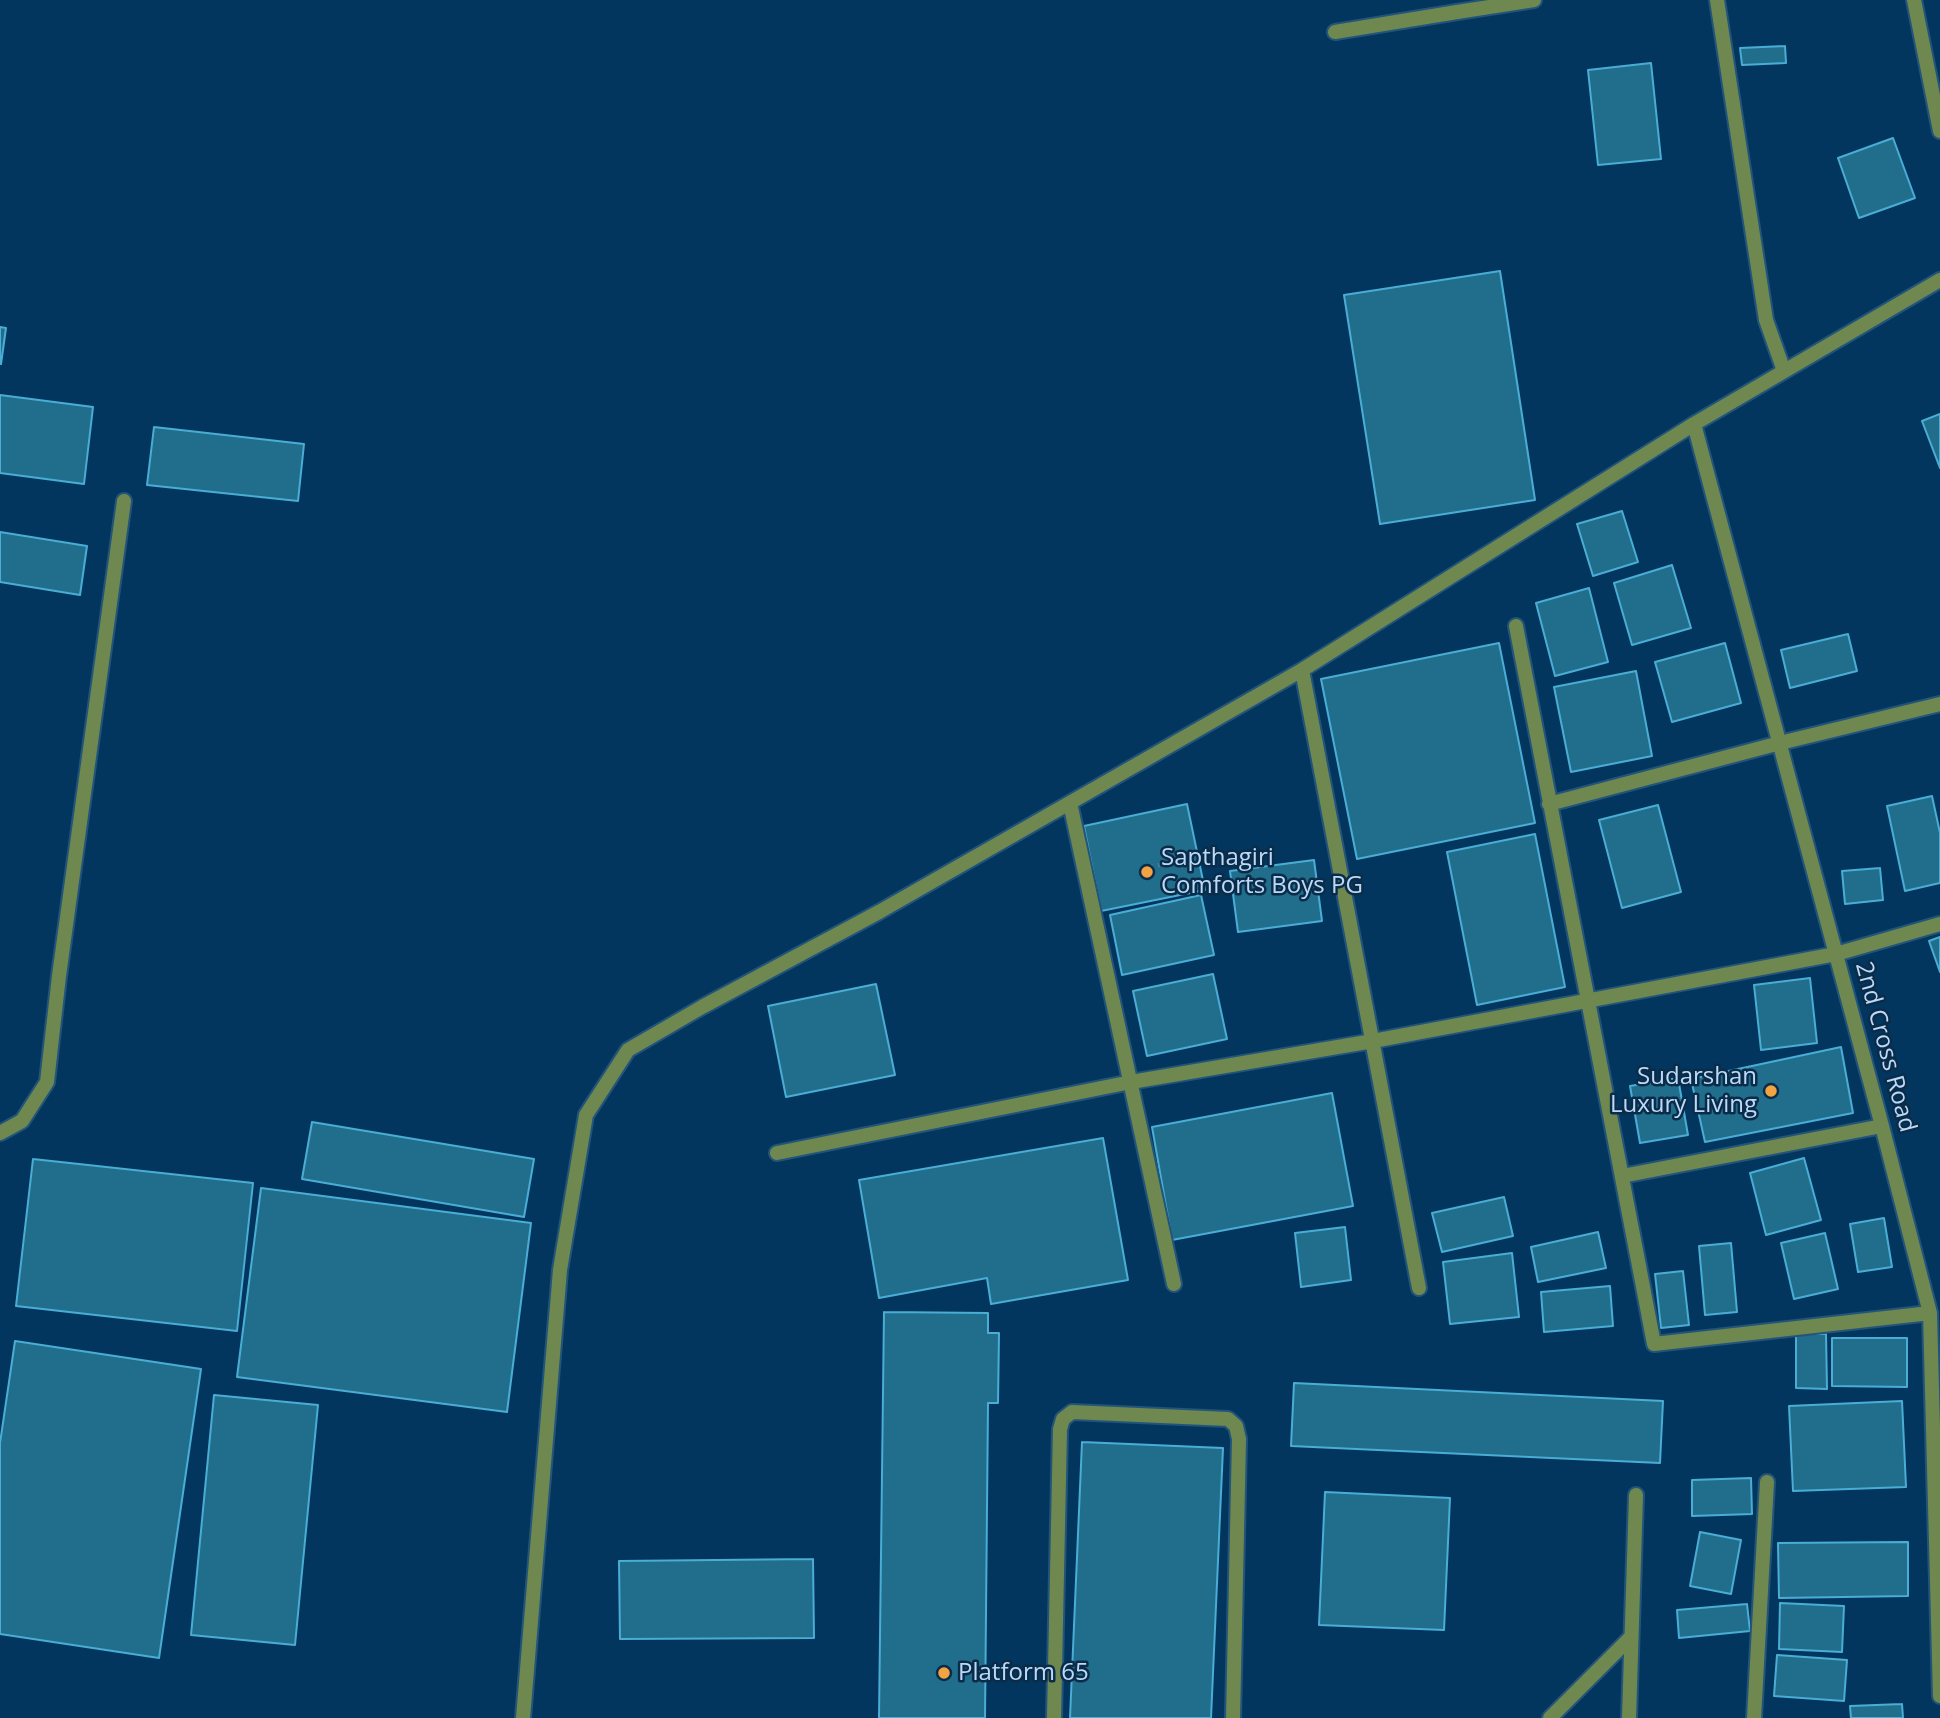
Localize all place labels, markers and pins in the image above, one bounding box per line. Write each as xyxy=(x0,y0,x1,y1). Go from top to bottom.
place label: Sapthagiri Comforts Boys PG xyxy=(1161,844,1363,900)
marker: Sapthagiri Comforts Boys PG xyxy=(1139,864,1155,880)
place label: Sudarshan Luxury Living xyxy=(1610,1063,1757,1119)
marker: Sudarshan Luxury Living xyxy=(1763,1083,1779,1099)
place label: Platform 65 xyxy=(958,1659,1089,1687)
marker: Platform 65 xyxy=(936,1665,952,1681)

